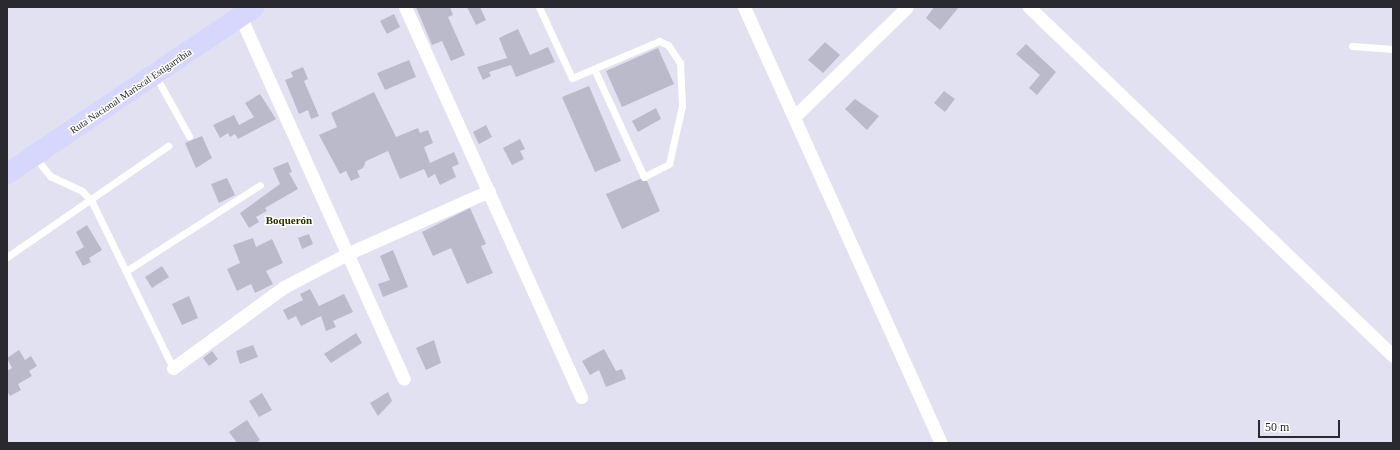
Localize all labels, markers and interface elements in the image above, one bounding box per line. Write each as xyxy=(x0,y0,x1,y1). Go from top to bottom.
street label: Ruta Nacional Mariscal Estigarribia xyxy=(68,46,194,136)
district label: Boquerón xyxy=(266,213,312,227)
scale bar xyxy=(1260,412,1342,438)
text: 50 m xyxy=(1265,420,1289,434)

